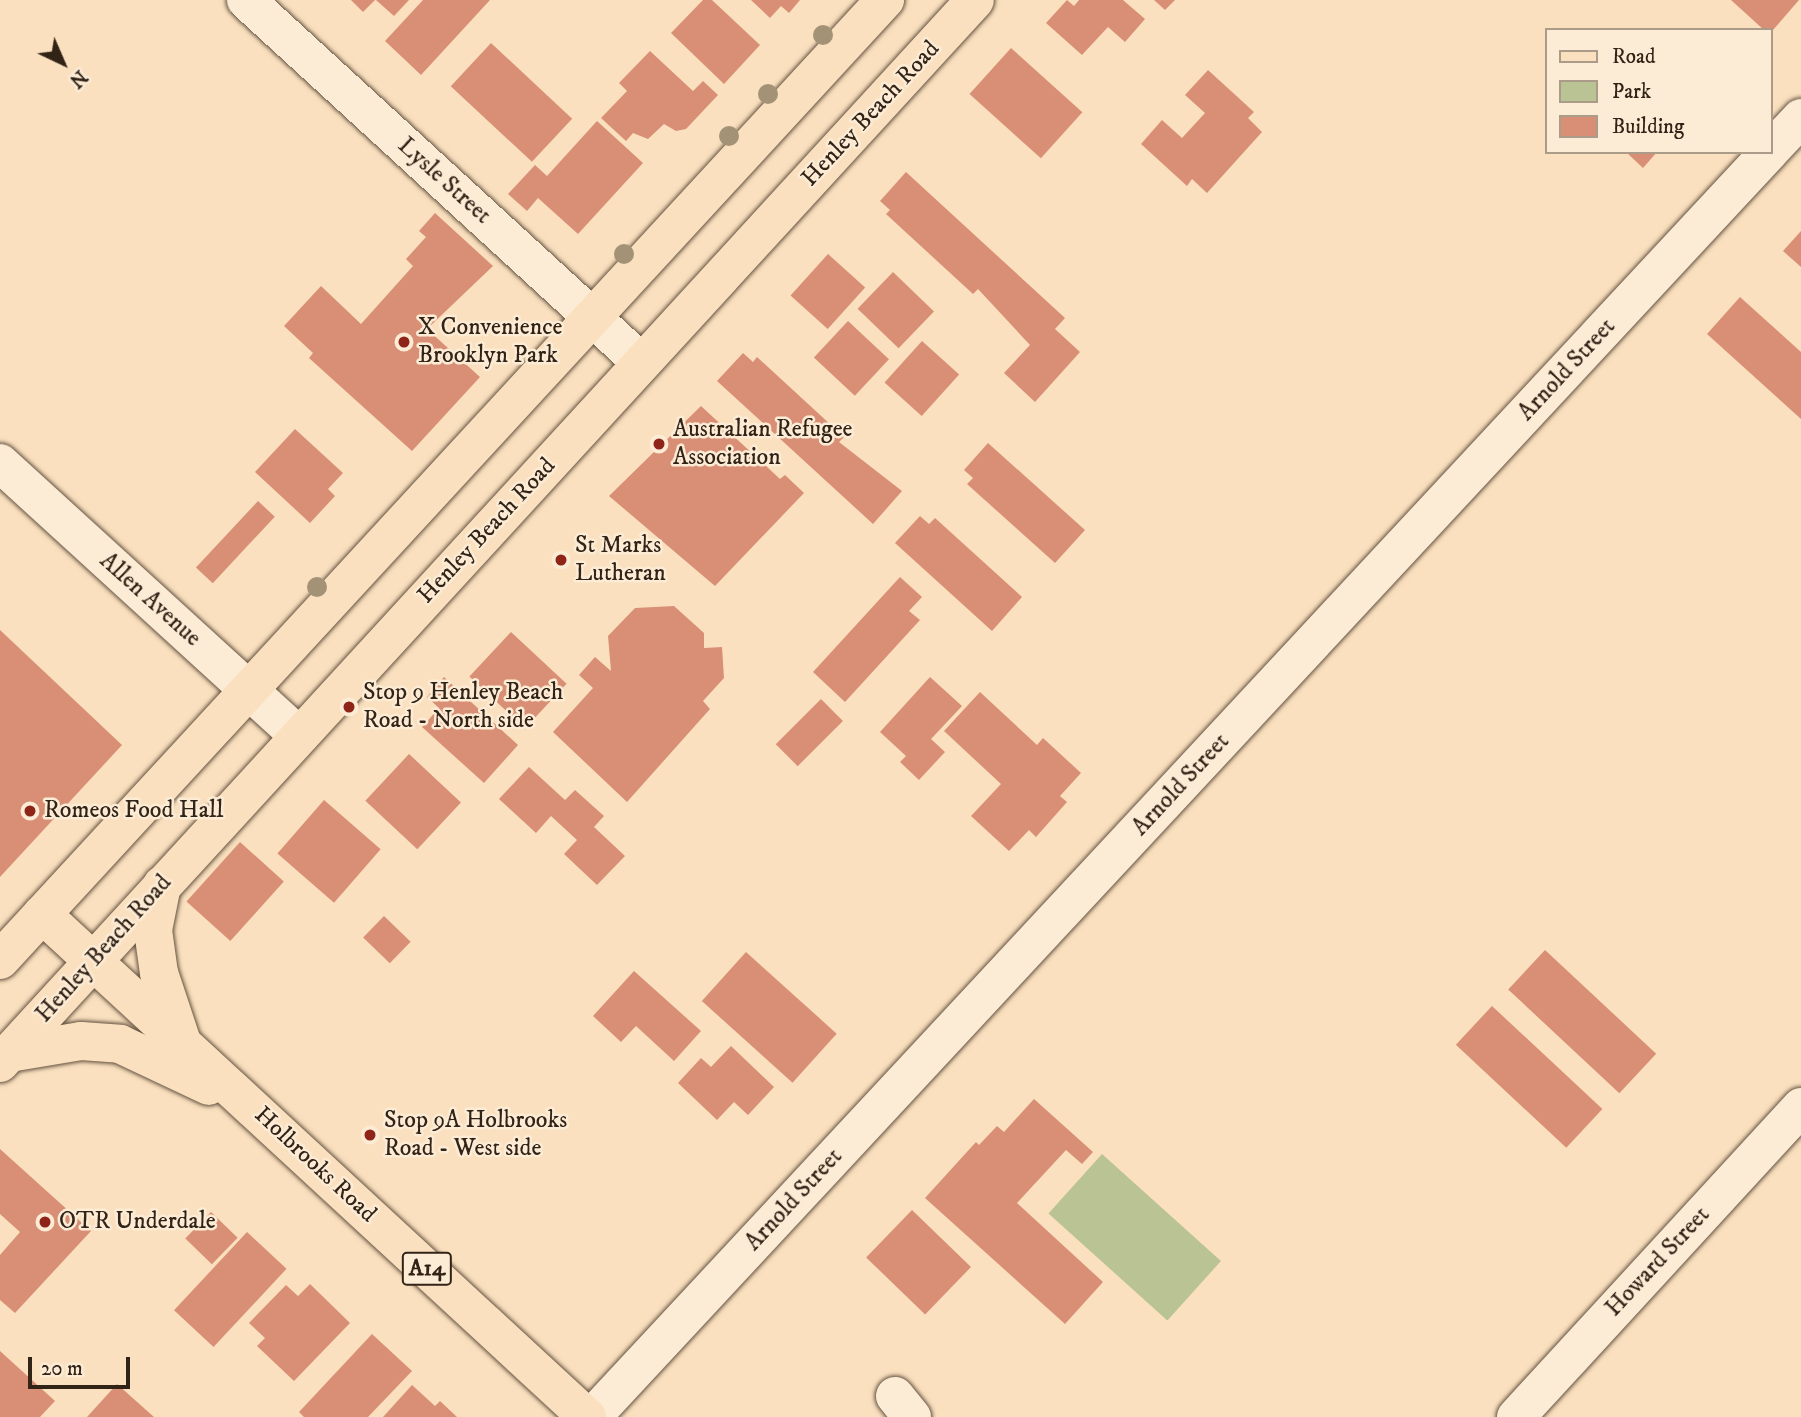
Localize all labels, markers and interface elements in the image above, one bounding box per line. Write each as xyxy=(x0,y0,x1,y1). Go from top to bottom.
north arrow xyxy=(28,28,98,98)
legend xyxy=(1546,28,1773,154)
street label: Henley Beach Road xyxy=(796,35,946,193)
text: Road xyxy=(1612,44,1656,70)
text: N xyxy=(64,65,92,92)
text: Park xyxy=(1612,79,1651,105)
text: Building xyxy=(1612,114,1684,140)
street label: Lysle Street xyxy=(391,132,497,230)
street label: Arnold Street xyxy=(1512,313,1622,427)
place label: X Convenience Brooklyn Park xyxy=(418,314,562,370)
marker: X Convenience Brooklyn Park xyxy=(396,334,412,350)
place label: Australian Refugee Association xyxy=(673,416,853,472)
marker: Australian Refugee Association xyxy=(651,436,667,452)
street label: Henley Beach Road xyxy=(412,452,562,610)
place label: St Marks Lutheran xyxy=(575,532,666,588)
street label: Allen Avenue xyxy=(93,547,207,653)
marker: St Marks Lutheran xyxy=(553,552,569,568)
place label: Stop 9 Henley Beach Road - North side xyxy=(363,679,563,735)
marker: Stop 9 Henley Beach Road - North side xyxy=(341,699,357,715)
street label: Arnold Street xyxy=(1126,728,1236,842)
place label: Romeos Food Hall xyxy=(44,797,223,825)
marker: Romeos Food Hall xyxy=(22,803,38,819)
street label: Henley Beach Road xyxy=(30,869,178,1029)
street label: Holbrooks Road xyxy=(248,1101,382,1229)
place label: Stop 9A Holbrooks Road - West side xyxy=(384,1107,567,1163)
marker: Stop 9A Holbrooks Road - West side xyxy=(362,1127,378,1143)
street label: Arnold Street xyxy=(739,1143,849,1257)
street label: Howard Street xyxy=(1600,1201,1716,1323)
place label: OTR Underdale xyxy=(59,1208,216,1236)
marker: OTR Underdale xyxy=(37,1214,53,1230)
road number: A14 xyxy=(401,1250,453,1288)
scale bar xyxy=(32,1344,133,1388)
text: 20 m xyxy=(41,1356,83,1382)

